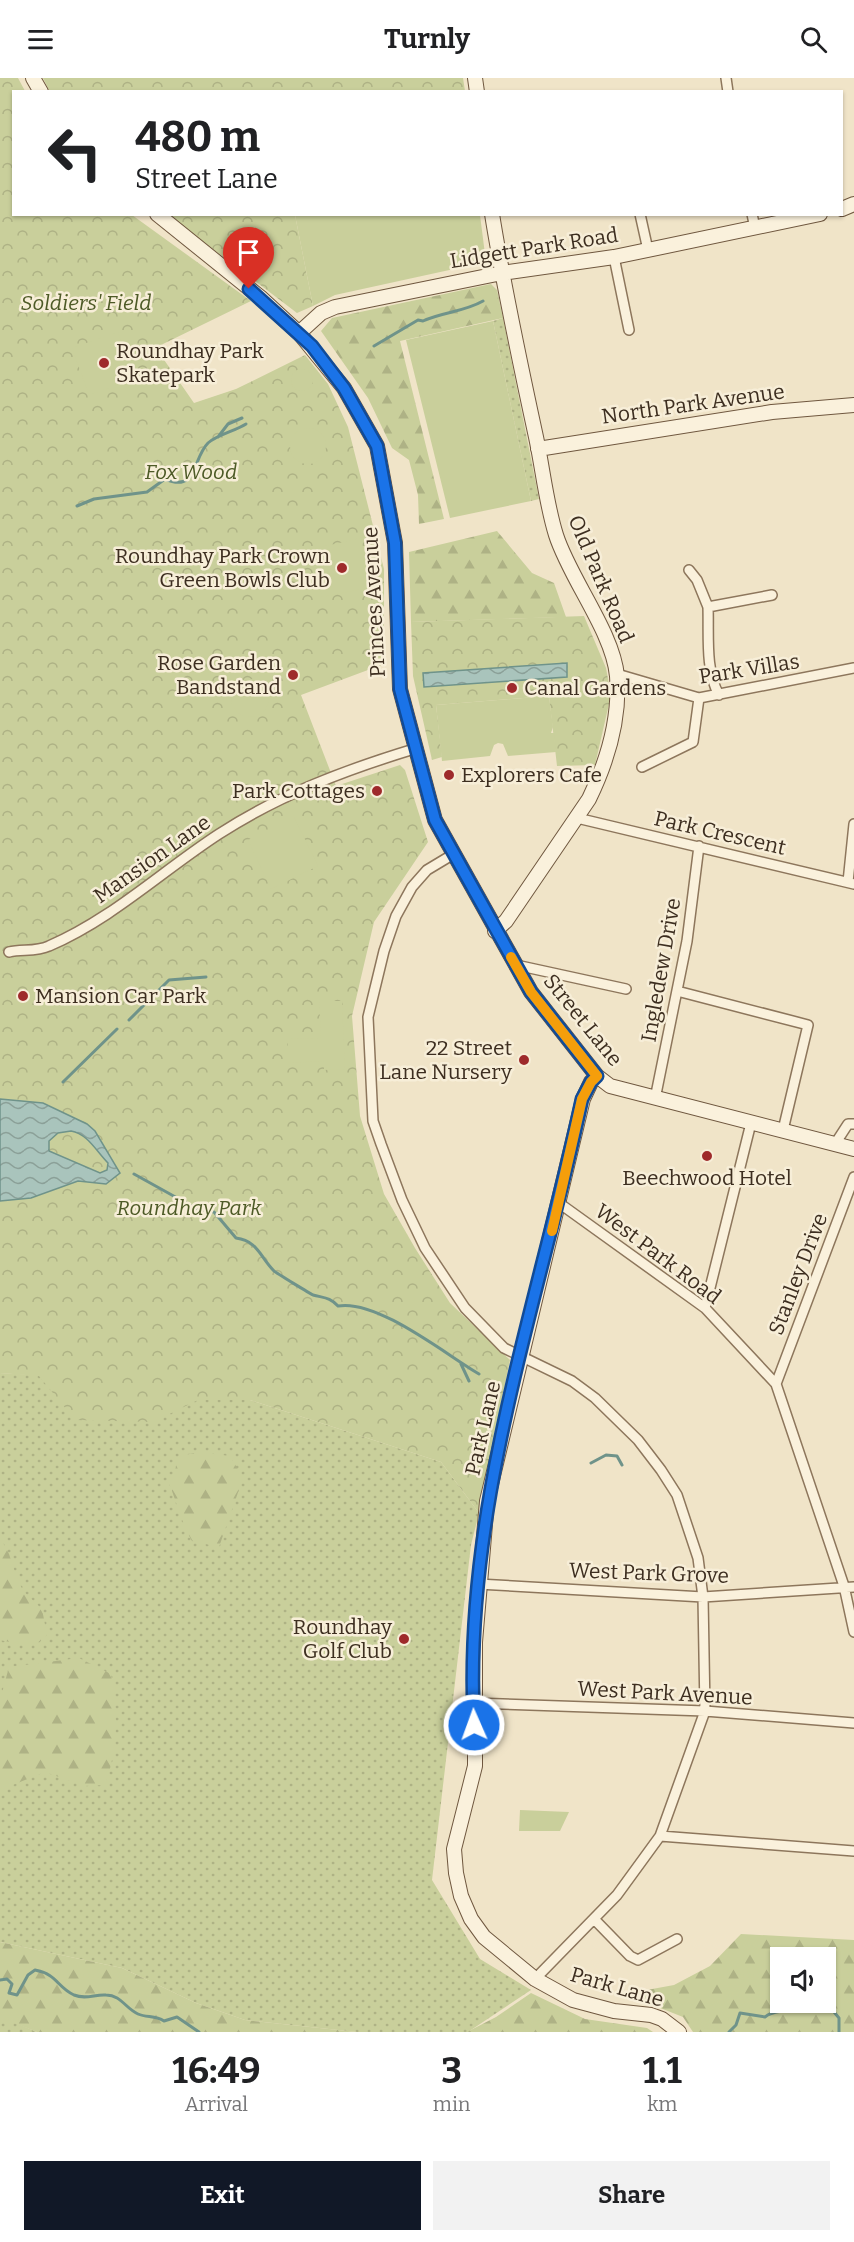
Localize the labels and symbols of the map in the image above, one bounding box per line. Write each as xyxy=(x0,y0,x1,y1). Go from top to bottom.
street label: Lidgett Park Road xyxy=(448,222,620,274)
pin xyxy=(223,227,274,289)
park label: Soldiers' Field xyxy=(21,290,151,316)
place label: Roundhay Park Skatepark xyxy=(116,338,264,388)
marker: Roundhay Park Skatepark xyxy=(97,356,111,370)
street label: North Park Avenue xyxy=(600,378,786,430)
park label: Fox Wood xyxy=(145,459,237,485)
street label: Old Park Road xyxy=(562,511,640,647)
street label: Princes Avenue xyxy=(357,526,391,678)
place label: Roundhay Park Crown Green Bowls Club xyxy=(115,543,330,593)
marker: Roundhay Park Crown Green Bowls Club xyxy=(335,561,349,575)
street label: Park Villas xyxy=(697,648,801,690)
place label: Rose Garden Bandstand xyxy=(157,650,281,700)
marker: Rose Garden Bandstand xyxy=(286,668,300,682)
place label: Canal Gardens xyxy=(524,675,666,701)
marker: Canal Gardens xyxy=(505,681,519,695)
place label: Explorers Cafe xyxy=(461,762,602,788)
marker: Explorers Cafe xyxy=(442,768,456,782)
place label: Park Cottages xyxy=(232,778,365,804)
marker: Park Cottages xyxy=(370,784,384,798)
street label: Park Crescent xyxy=(652,805,789,861)
street label: Mansion Lane xyxy=(89,809,215,909)
street label: Ingledew Drive xyxy=(636,896,686,1044)
street label: Street Lane xyxy=(538,969,628,1071)
place label: Mansion Car Park xyxy=(35,983,206,1009)
marker: Mansion Car Park xyxy=(16,989,30,1003)
place label: 22 Street Lane Nursery xyxy=(379,1035,513,1085)
marker: 22 Street Lane Nursery xyxy=(517,1053,531,1067)
marker: Beechwood Hotel xyxy=(700,1149,714,1163)
place label: Beechwood Hotel xyxy=(622,1165,792,1191)
park label: Roundhay Park xyxy=(116,1195,262,1221)
street label: West Park Road xyxy=(590,1198,726,1310)
street label: Stanley Drive xyxy=(763,1209,833,1339)
street label: Park Lane xyxy=(460,1378,506,1478)
street label: West Park Grove xyxy=(569,1557,729,1589)
place label: Roundhay Golf Club xyxy=(293,1614,393,1664)
marker: Roundhay Golf Club xyxy=(397,1632,411,1646)
street label: West Park Avenue xyxy=(577,1675,753,1711)
position arrow xyxy=(442,1693,506,1757)
street label: Park Lane xyxy=(567,1961,667,2013)

